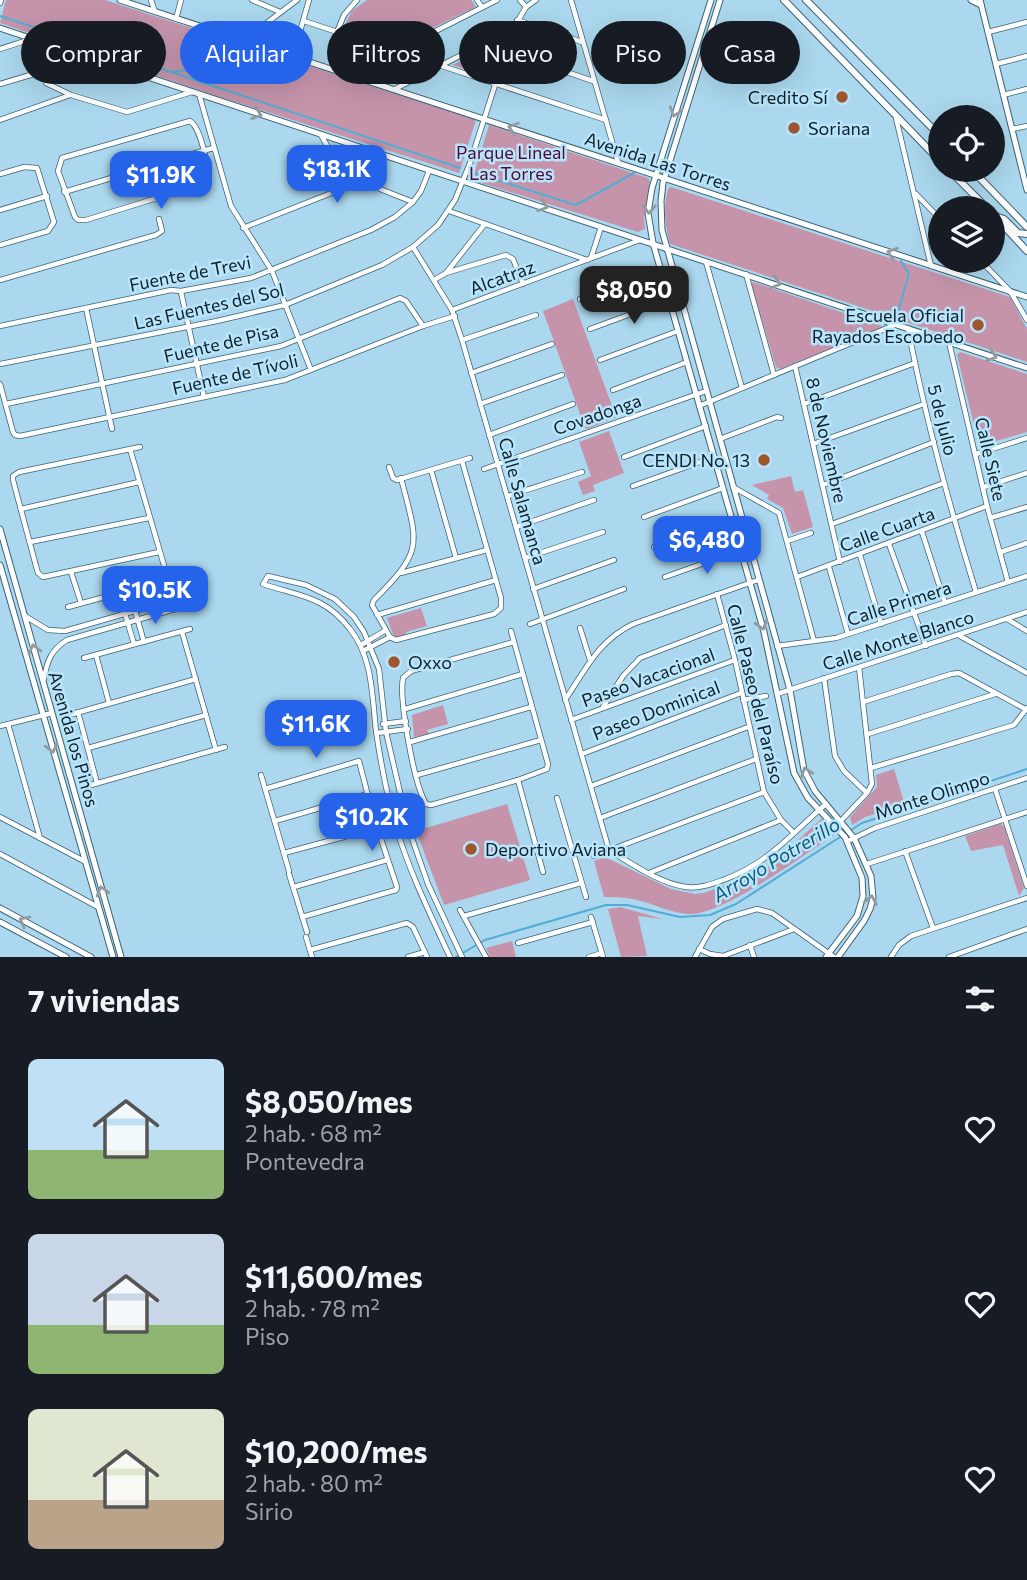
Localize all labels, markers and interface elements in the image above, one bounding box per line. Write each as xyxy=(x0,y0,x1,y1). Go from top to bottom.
chip: Comprar xyxy=(21,21,166,84)
chip: Alquilar xyxy=(180,21,313,84)
chip: Filtros xyxy=(327,21,445,84)
chip: Nuevo xyxy=(459,21,577,84)
chip: Piso xyxy=(591,21,686,84)
chip: Casa xyxy=(700,21,800,84)
place label: Credito Sí xyxy=(748,86,829,108)
marker: Credito Sí xyxy=(834,89,850,105)
one-way arrow xyxy=(669,105,684,117)
map controls xyxy=(928,105,1005,273)
button: locate xyxy=(928,105,1005,182)
one-way arrow xyxy=(250,106,263,120)
place label: Soriana xyxy=(808,117,870,139)
marker: Soriana xyxy=(786,120,802,136)
one-way arrow xyxy=(508,122,520,136)
street label: Avenida Las Torres xyxy=(582,127,734,195)
park label: Parque Lineal Las Torres xyxy=(456,141,566,184)
pin: $18.1K xyxy=(280,146,394,205)
pin: $11.9K xyxy=(104,152,218,211)
text: $18.1K xyxy=(303,154,371,182)
text: $11.9K xyxy=(126,160,196,188)
button: layers xyxy=(928,196,1005,273)
one-way arrow xyxy=(537,198,549,213)
one-way arrow xyxy=(642,204,657,215)
one-way arrow xyxy=(887,247,899,262)
street label: Fuente de Trevi xyxy=(127,250,253,296)
street label: Alcatraz xyxy=(466,255,538,299)
pin: $8,050 xyxy=(577,266,691,326)
text: $8,050 xyxy=(596,275,672,303)
one-way arrow xyxy=(770,275,782,290)
street label: Las Fuentes del Sol xyxy=(132,278,286,334)
place label: Escuela Oficial Rayados Escobedo xyxy=(812,304,964,347)
marker: Escuela Oficial Rayados Escobedo xyxy=(970,317,986,333)
street label: Fuente de Pisa xyxy=(162,319,280,367)
one-way arrow xyxy=(985,348,997,362)
street label: Fuente de Tívoli xyxy=(170,349,300,399)
street label: 8 de Noviembre xyxy=(802,375,852,505)
street label: 5 de Julio xyxy=(924,382,962,458)
street label: Covadonga xyxy=(550,389,644,439)
street label: Calle Siete xyxy=(971,415,1011,503)
street label: Calle Salamanca xyxy=(494,435,552,567)
place label: CENDI No. 13 xyxy=(642,449,750,471)
marker: CENDI No. 13 xyxy=(756,452,772,468)
street label: Calle Cuarta xyxy=(836,502,938,556)
pin: $6,480 xyxy=(650,516,764,576)
text: $6,480 xyxy=(669,525,745,553)
pin: $10.5K xyxy=(98,566,212,626)
text: $10.5K xyxy=(118,575,192,603)
street label: Calle Primera xyxy=(844,576,954,630)
street label: Calle Paseo del Paraíso xyxy=(723,602,789,786)
street label: Calle Monte Blanco xyxy=(820,605,976,675)
one-way arrow xyxy=(753,619,768,631)
one-way arrow xyxy=(27,643,42,655)
street label: Paseo Vacacional xyxy=(578,643,718,711)
place label: Oxxo xyxy=(408,651,452,673)
marker: Oxxo xyxy=(386,654,402,670)
street label: Avenida los Pinos xyxy=(44,669,104,809)
street label: Paseo Dominical xyxy=(589,676,723,744)
pin: $11.6K xyxy=(259,700,373,760)
text: $11.6K xyxy=(281,709,351,737)
one-way arrow xyxy=(44,742,58,754)
one-way arrow xyxy=(800,766,814,779)
street label: Monte Olimpo xyxy=(872,766,992,824)
pin: $10.2K xyxy=(315,794,429,853)
text: $10.2K xyxy=(335,802,409,830)
water label: Arroyo Potrerillo xyxy=(707,812,844,907)
place label: Deportivo Aviana xyxy=(485,838,626,860)
marker: Deportivo Aviana xyxy=(463,841,479,857)
one-way arrow xyxy=(96,886,111,898)
one-way arrow xyxy=(862,894,877,906)
one-way arrow xyxy=(19,915,31,929)
icon: filters xyxy=(961,980,999,1018)
text: 7 viviendas xyxy=(28,981,180,1018)
text: $8,050/mes xyxy=(245,1082,413,1119)
icon: home xyxy=(84,1087,168,1171)
icon: heart xyxy=(961,1110,999,1148)
text: 2 hab. · 68 m² xyxy=(245,1119,382,1147)
text: Pontevedra xyxy=(245,1147,365,1175)
text: $11,600/mes xyxy=(245,1257,423,1294)
icon: home xyxy=(84,1262,168,1346)
icon: heart xyxy=(961,1285,999,1323)
text: 2 hab. · 78 m² xyxy=(245,1294,380,1322)
text: Piso xyxy=(245,1322,290,1350)
text: $10,200/mes xyxy=(245,1432,428,1469)
icon: home xyxy=(84,1437,168,1521)
icon: heart xyxy=(961,1460,999,1498)
text: 2 hab. · 80 m² xyxy=(245,1469,383,1497)
text: Sirio xyxy=(245,1497,293,1525)

